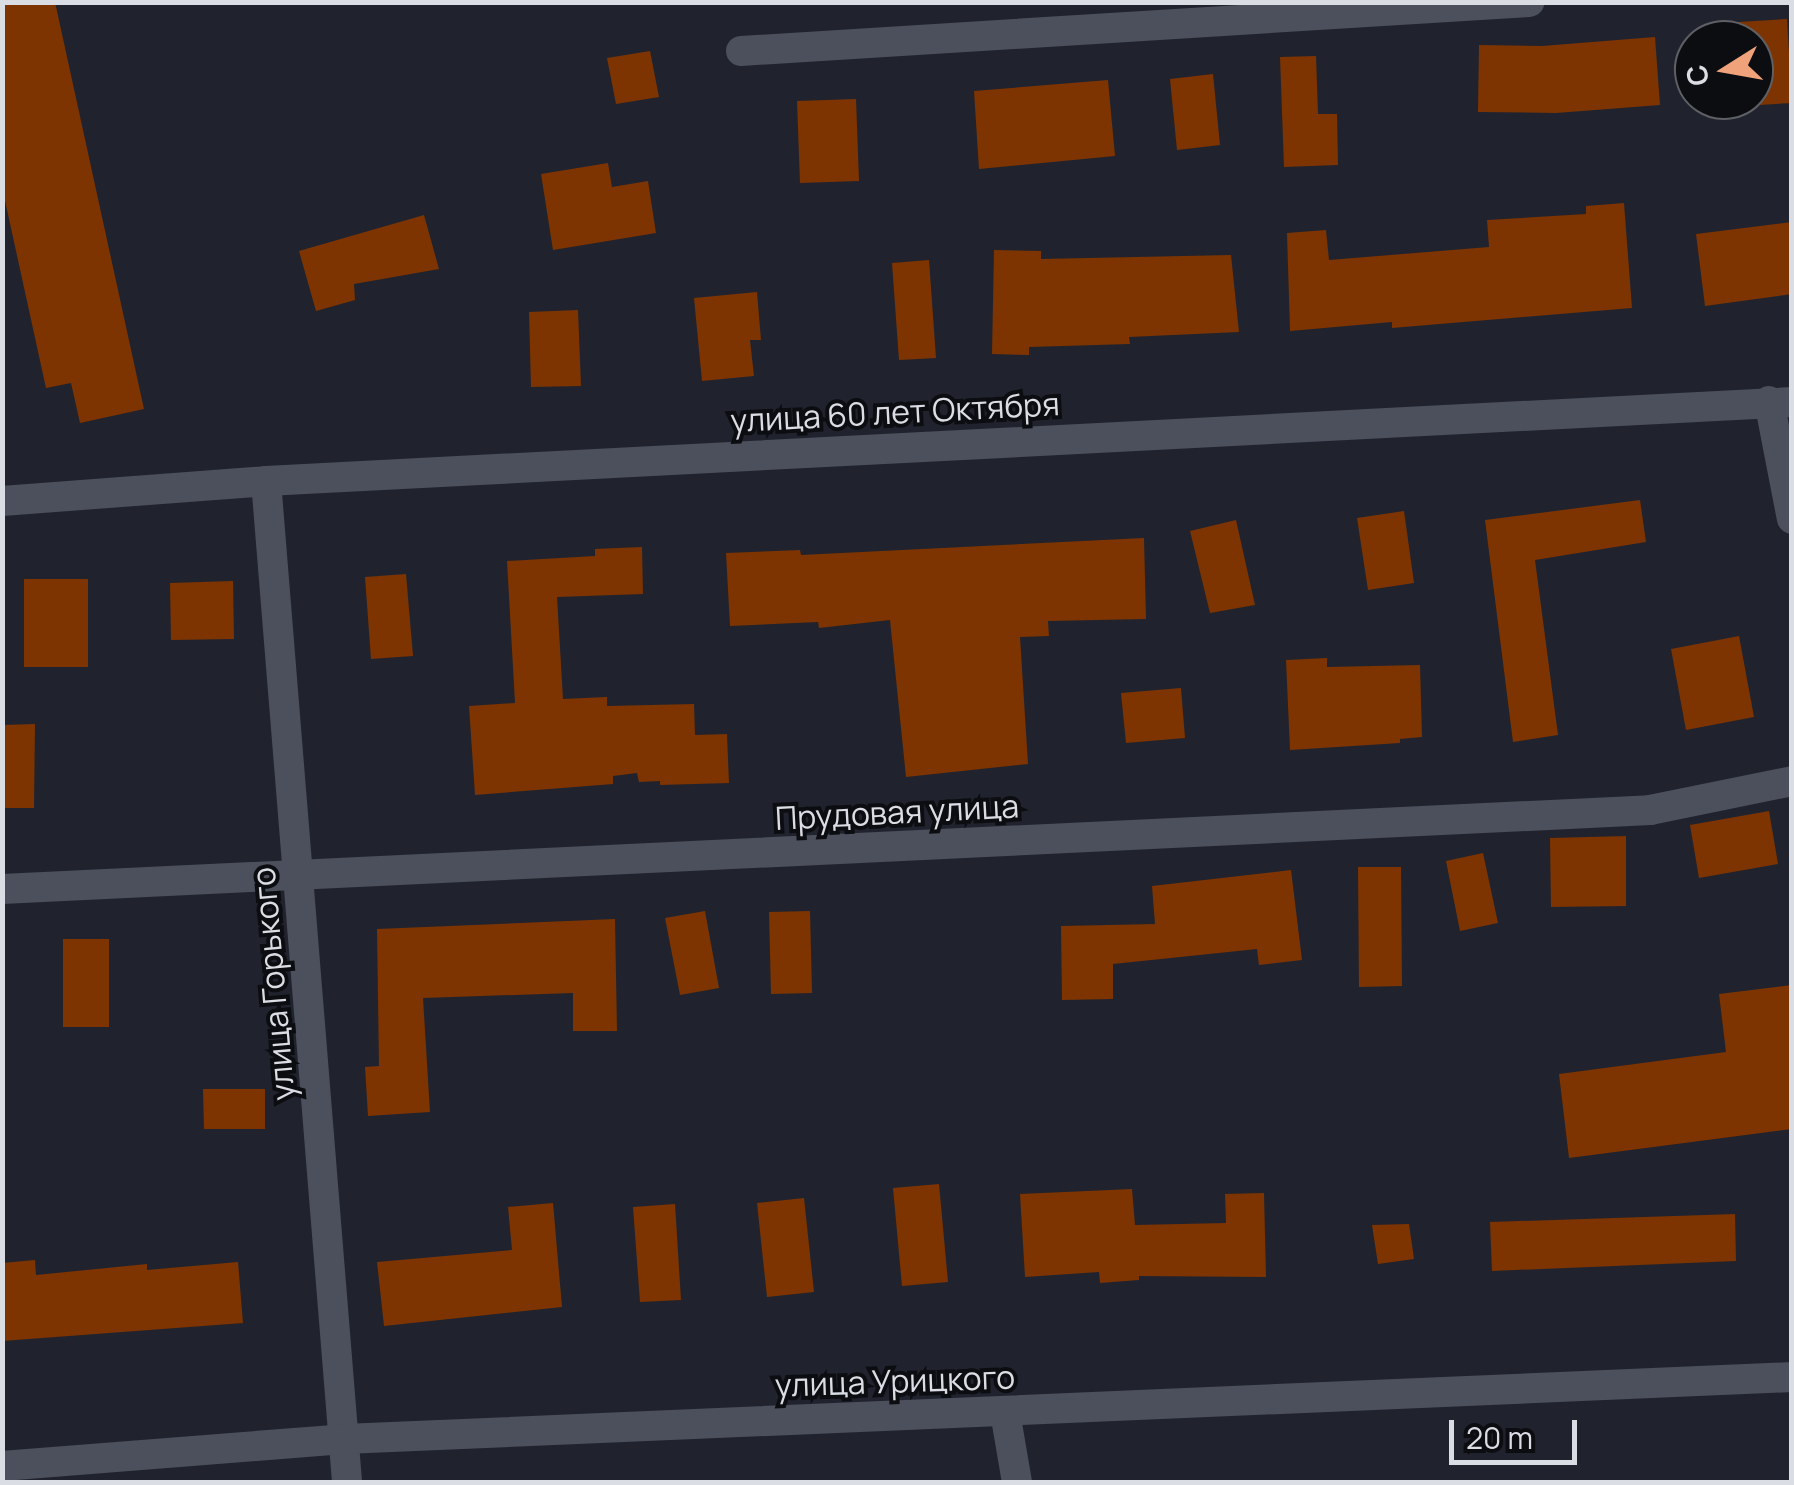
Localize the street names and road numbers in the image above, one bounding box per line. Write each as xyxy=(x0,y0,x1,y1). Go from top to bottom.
street label: улица 60 лет Октября xyxy=(729,384,1061,440)
street label: Прудовая улица xyxy=(774,786,1020,838)
street label: улица Горького xyxy=(244,866,302,1102)
street label: улица Урицкого xyxy=(774,1358,1016,1404)

